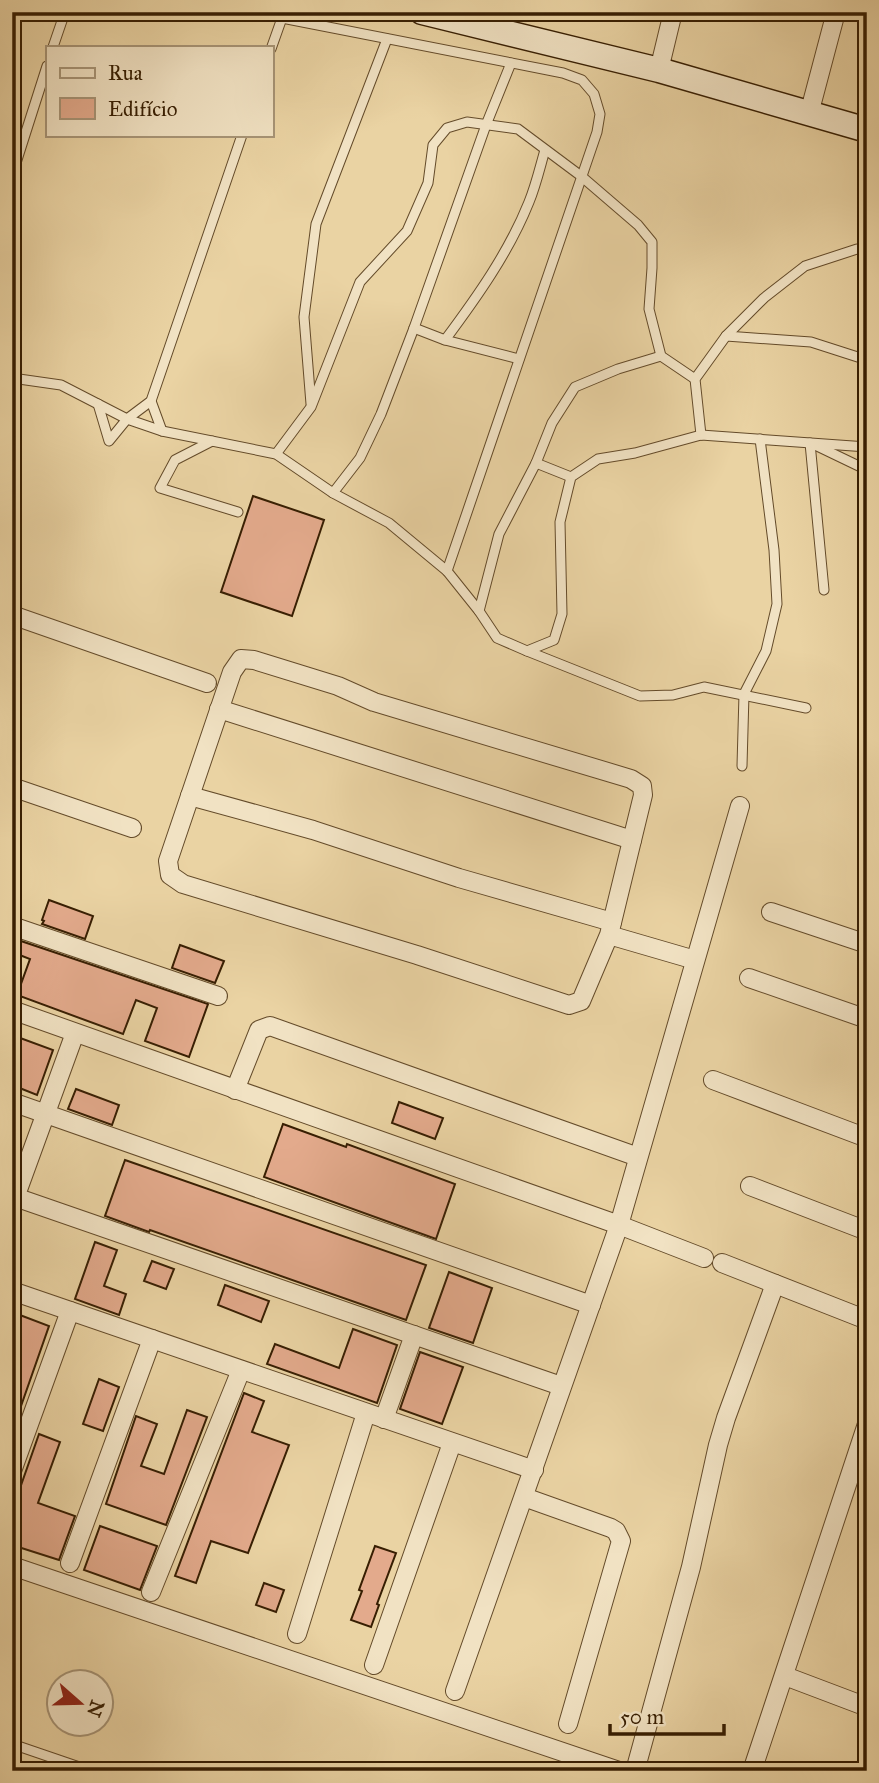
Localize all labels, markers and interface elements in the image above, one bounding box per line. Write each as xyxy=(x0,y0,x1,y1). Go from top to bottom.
legend xyxy=(46,46,273,136)
text: Rua xyxy=(108,60,143,86)
text: Edifício xyxy=(108,96,178,122)
north arrow xyxy=(46,1668,116,1738)
scale bar xyxy=(610,1692,723,1736)
text: N xyxy=(82,1697,109,1720)
text: 50 m xyxy=(620,1704,665,1730)

